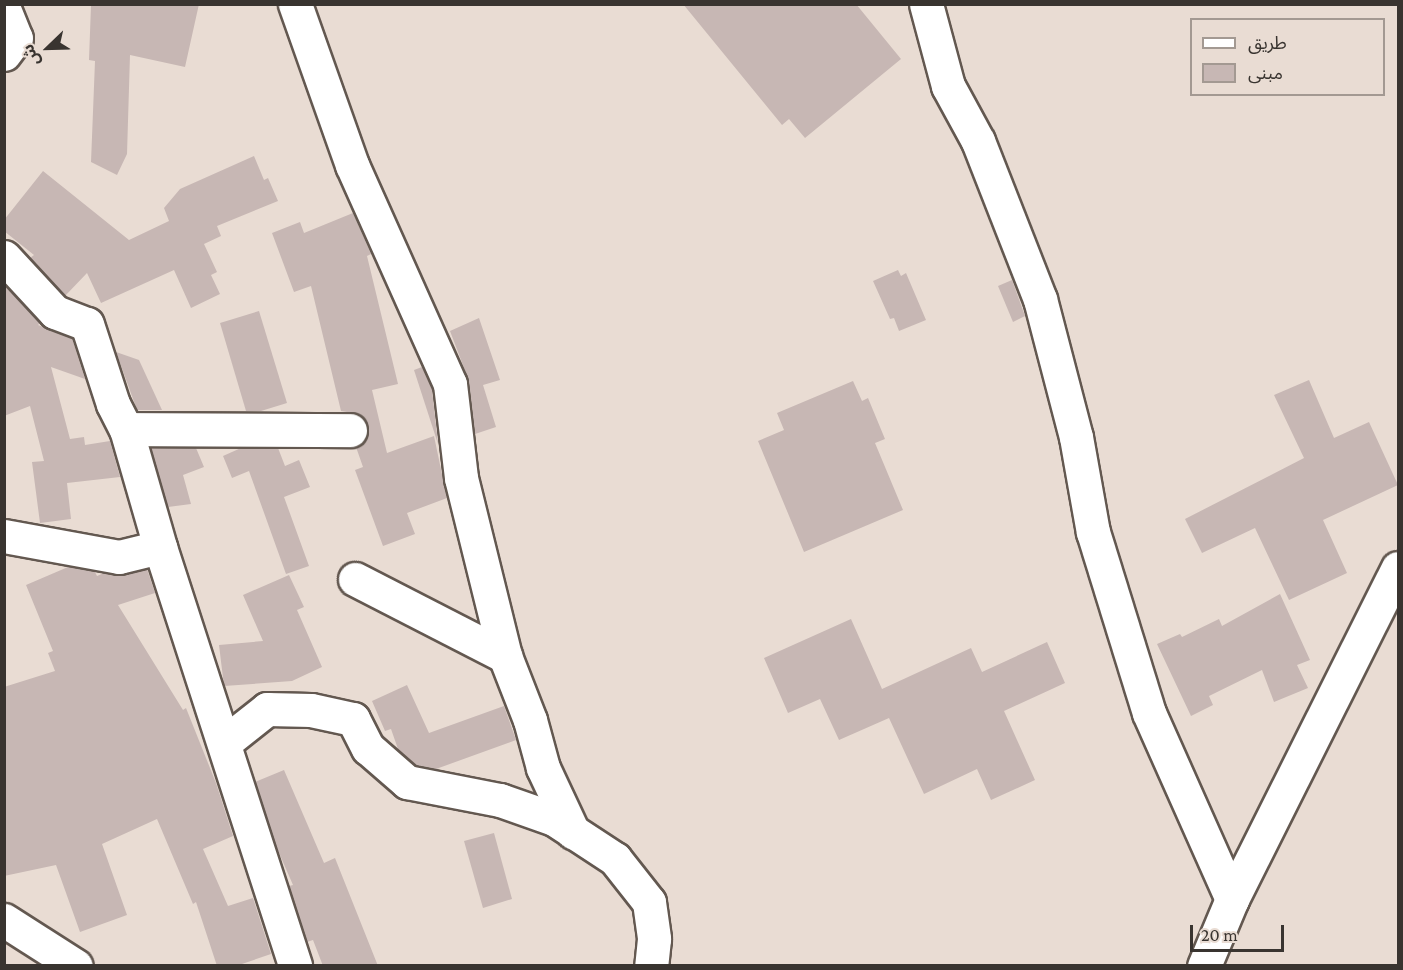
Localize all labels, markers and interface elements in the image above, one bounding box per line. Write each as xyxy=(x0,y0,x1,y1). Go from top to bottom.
north arrow xyxy=(18,18,78,78)
legend xyxy=(1190,18,1385,96)
text: طريق xyxy=(1248,33,1287,53)
text: ش xyxy=(19,42,43,69)
text: مبنى xyxy=(1248,63,1283,83)
scale bar xyxy=(1193,913,1288,951)
text: 20 m xyxy=(1201,925,1238,945)

